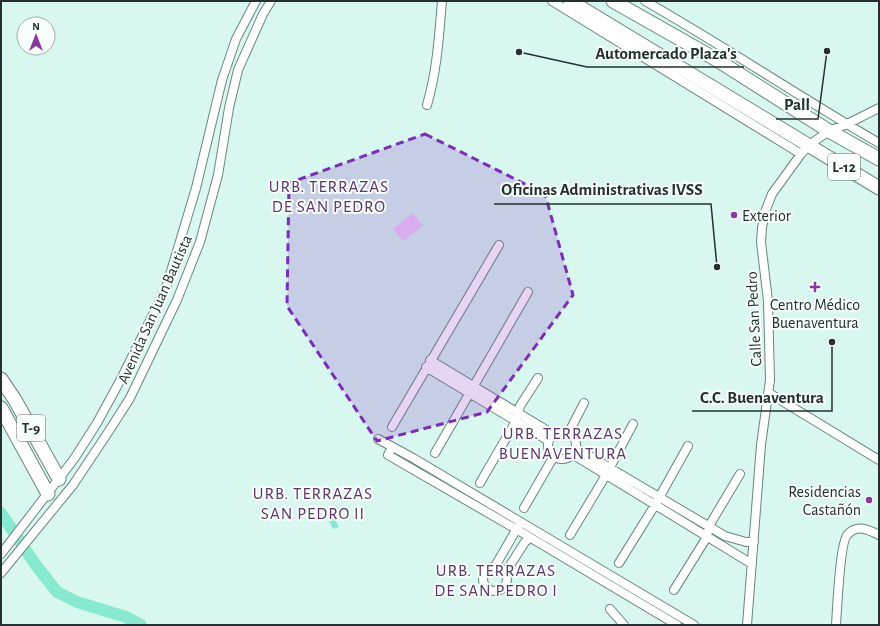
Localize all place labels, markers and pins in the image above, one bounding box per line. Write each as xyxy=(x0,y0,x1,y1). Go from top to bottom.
callout: Automercado Plaza's xyxy=(587,38,744,67)
callout: Pall xyxy=(776,90,818,119)
callout: Oficinas Administrativas IVSS xyxy=(494,175,711,204)
place label: Exterior xyxy=(742,208,792,224)
marker: Exterior xyxy=(729,210,739,220)
marker: Centro Médico Buenaventura xyxy=(809,281,821,293)
place label: Centro Médico Buenaventura xyxy=(770,297,860,331)
callout: C.C. Buenaventura xyxy=(692,382,832,411)
place label: Residencias Castañón xyxy=(788,484,861,518)
marker: Residencias Castañón xyxy=(864,495,874,505)

